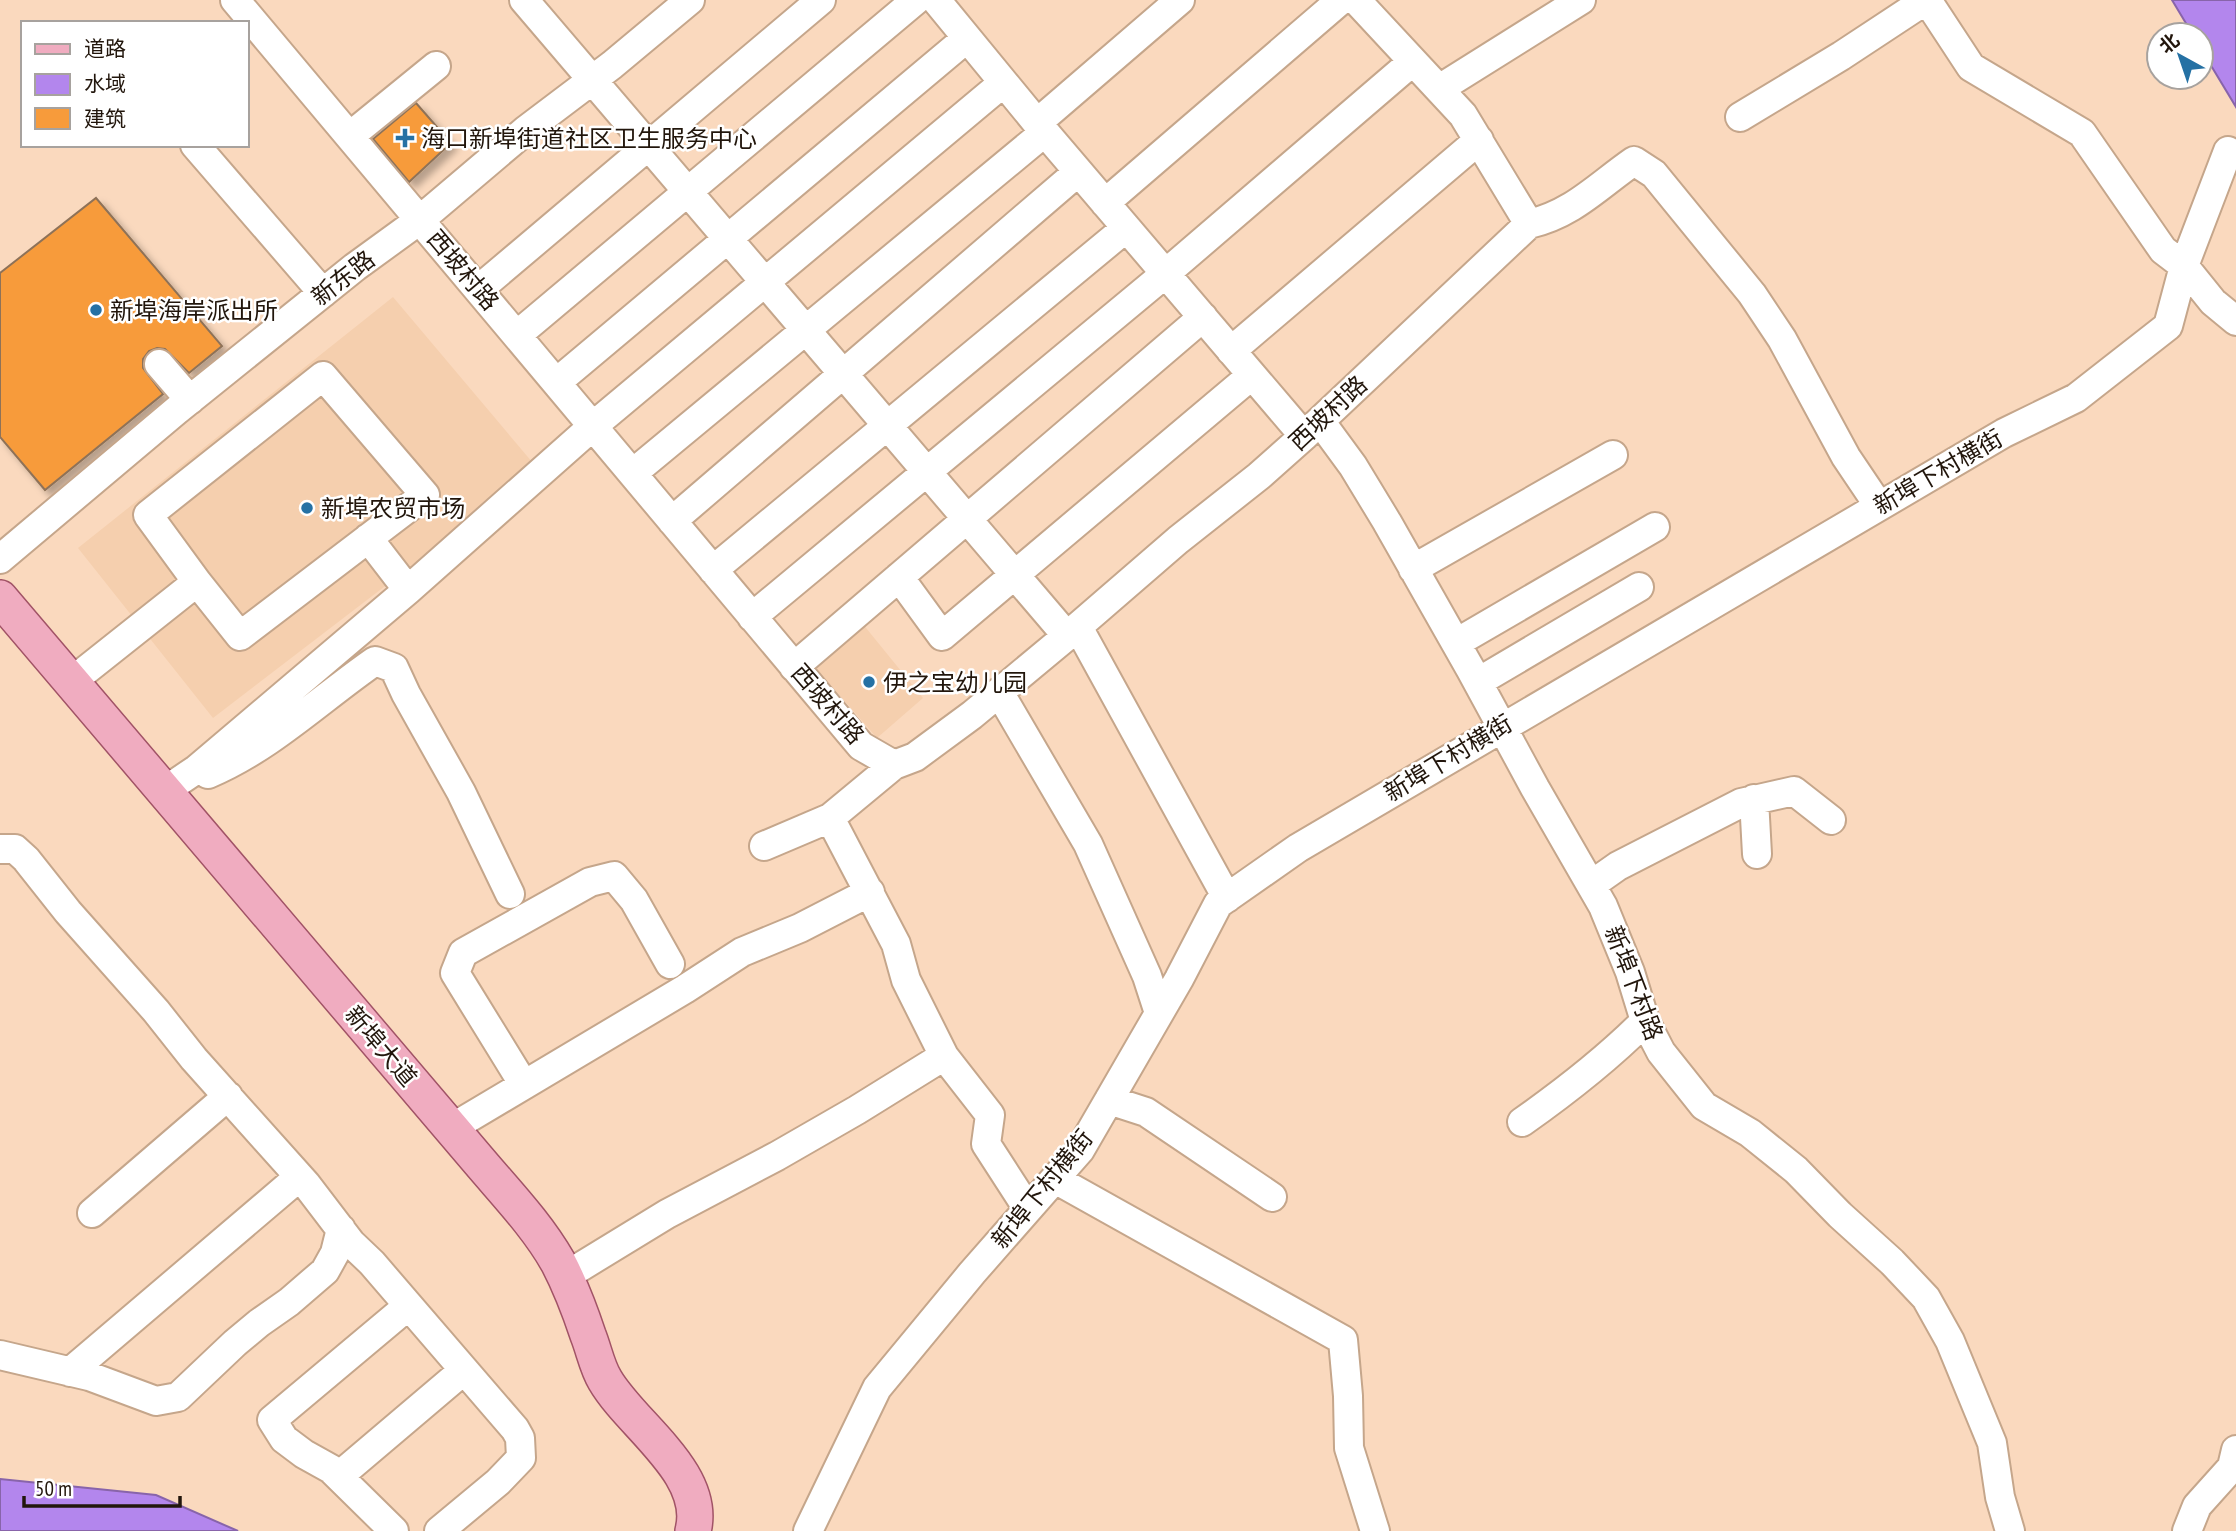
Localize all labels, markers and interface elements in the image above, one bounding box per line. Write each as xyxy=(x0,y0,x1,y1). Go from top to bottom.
legend xyxy=(21,21,248,147)
north arrow xyxy=(2145,21,2215,91)
text: 北 xyxy=(2154,28,2184,58)
text: 道路 xyxy=(84,35,126,62)
text: 水域 xyxy=(84,70,126,97)
text: 建筑 xyxy=(84,105,126,132)
place label: 海口新埠街道社区卫生服务中心 xyxy=(421,123,757,154)
marker: 海口新埠街道社区卫生服务中心 xyxy=(395,128,415,148)
street label: 西坡村路 xyxy=(420,223,506,317)
street label: 新东路 xyxy=(305,244,381,312)
place label: 新埠海岸派出所 xyxy=(110,295,278,326)
marker: 新埠海岸派出所 xyxy=(88,302,104,318)
street label: 西坡村路 xyxy=(1282,369,1374,457)
street label: 新埠下村横街 xyxy=(1868,423,2008,521)
place label: 新埠农贸市场 xyxy=(321,493,465,524)
marker: 新埠农贸市场 xyxy=(299,500,315,516)
street label: 西坡村路 xyxy=(785,658,871,750)
place label: 伊之宝幼儿园 xyxy=(883,667,1027,698)
marker: 伊之宝幼儿园 xyxy=(861,674,877,690)
street label: 新埠下村横街 xyxy=(1378,708,1518,808)
street label: 新埠下村路 xyxy=(1598,921,1670,1045)
street label: 新埠大道 xyxy=(338,999,424,1093)
street label: 新埠下村横街 xyxy=(985,1123,1099,1255)
scale bar xyxy=(24,1464,180,1508)
text: 50 m xyxy=(35,1475,72,1502)

